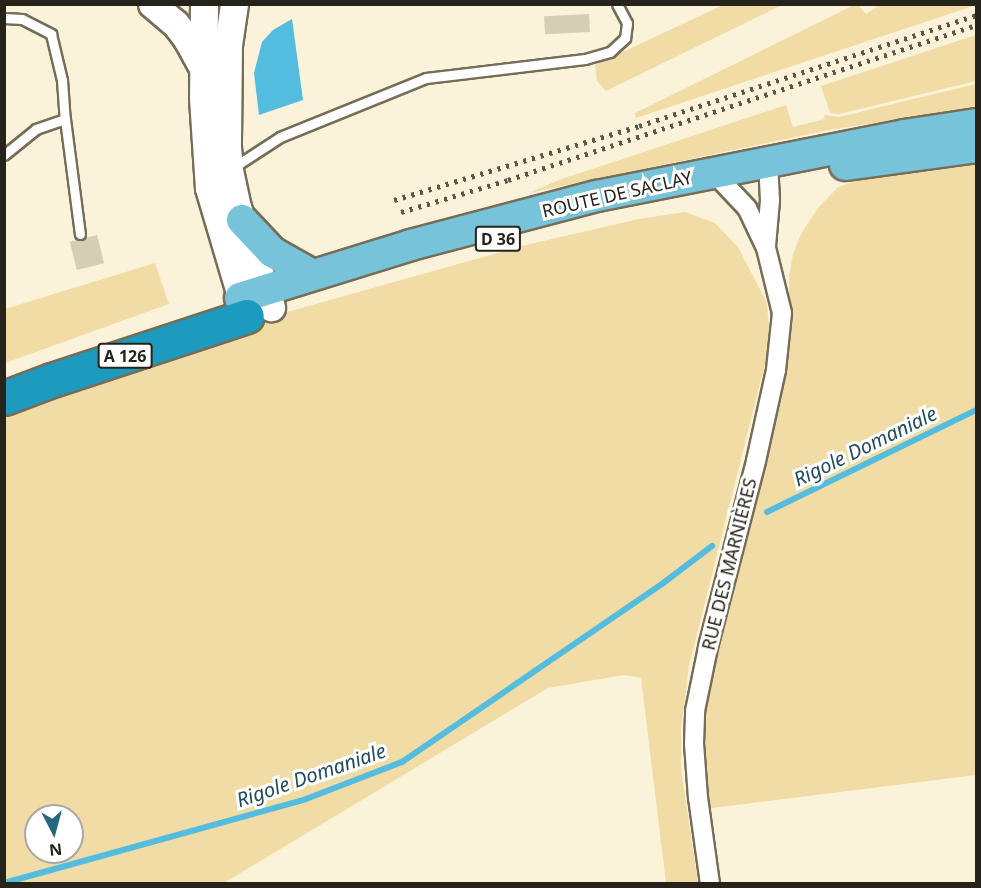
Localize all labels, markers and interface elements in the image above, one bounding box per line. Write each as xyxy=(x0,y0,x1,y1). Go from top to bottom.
street label: ROUTE DE SACLAY xyxy=(540,166,694,222)
road number: D 36 xyxy=(474,226,522,252)
road number: A 126 xyxy=(96,343,154,369)
water label: Rigole Domaniale xyxy=(789,401,941,491)
street label: RUE DES MARNIÈRES xyxy=(697,476,761,652)
water label: Rigole Domaniale xyxy=(233,738,389,812)
north arrow xyxy=(24,804,84,864)
text: N xyxy=(48,838,63,862)

